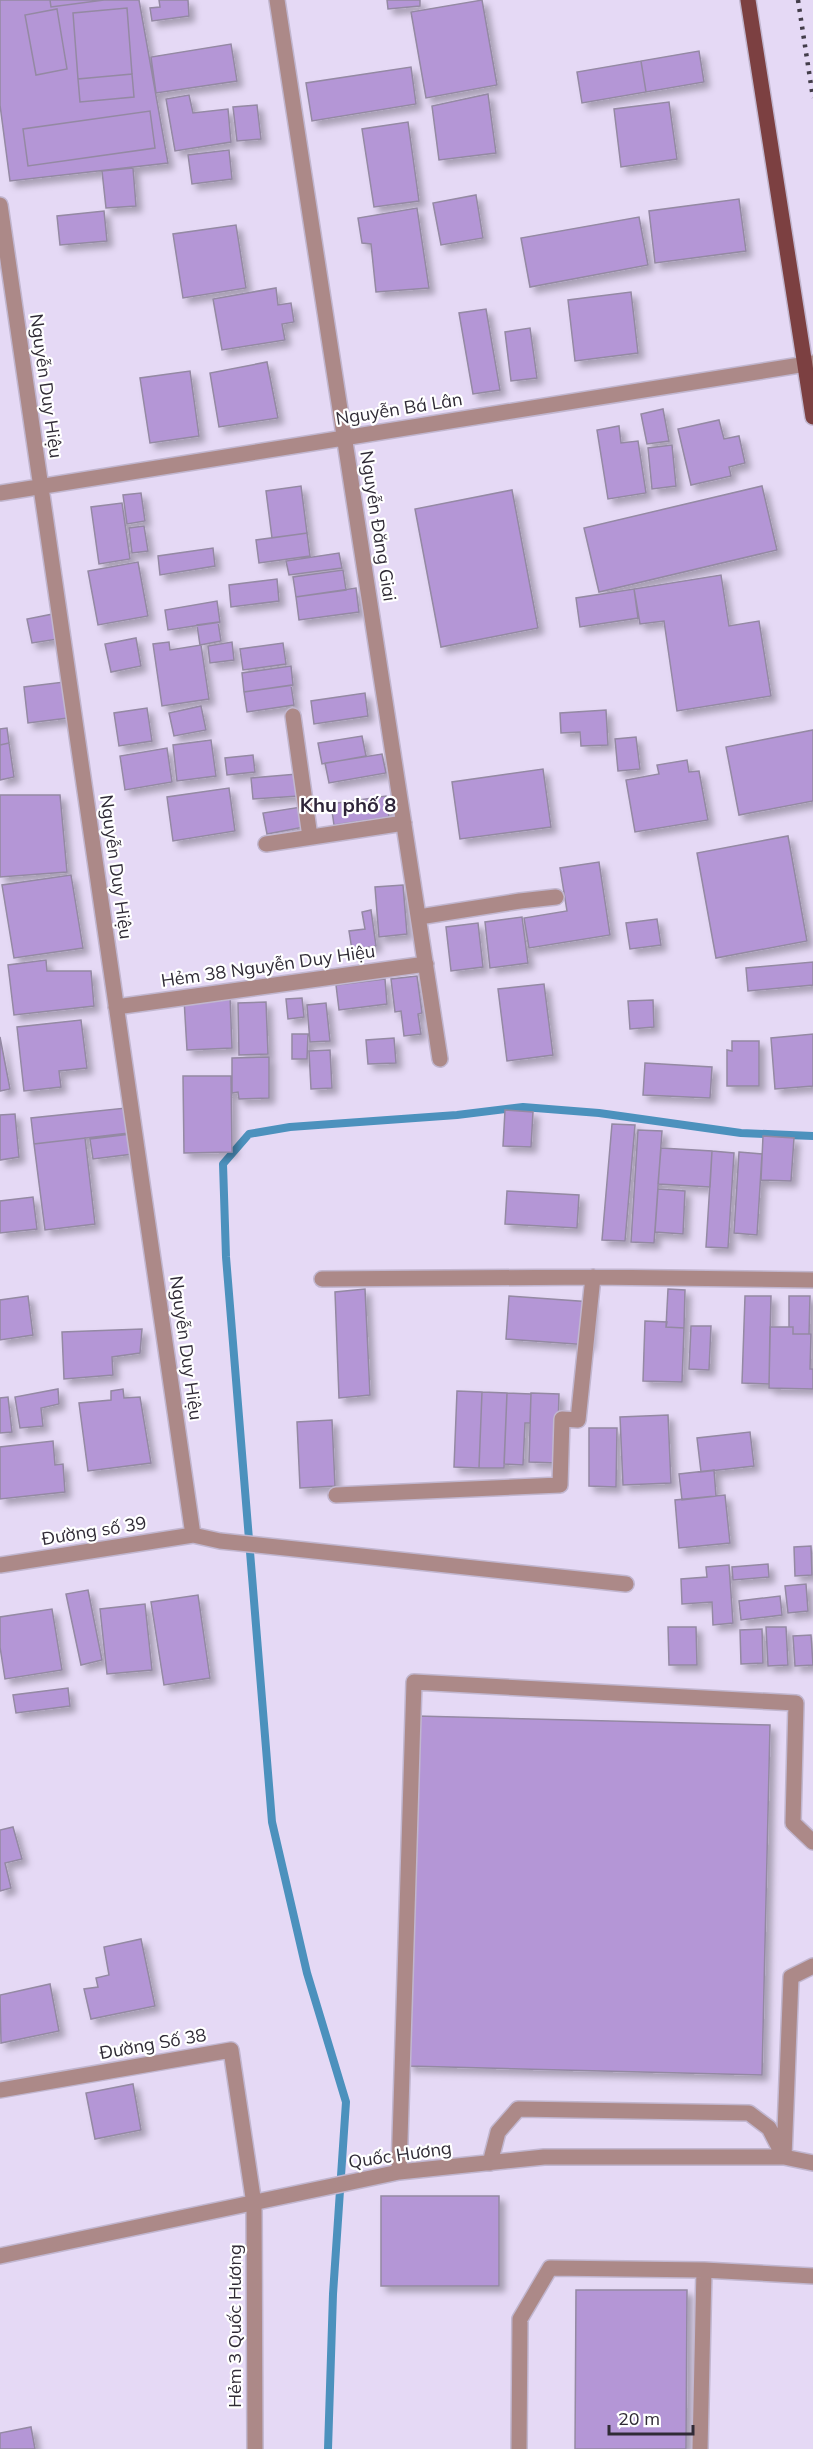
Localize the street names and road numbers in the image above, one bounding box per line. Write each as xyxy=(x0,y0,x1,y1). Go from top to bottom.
street label: Nguyễn Duy Hiệu xyxy=(25,312,68,460)
street label: Nguyễn Bá Lân xyxy=(334,387,464,430)
street label: Nguyễn Đăng Giai xyxy=(355,449,402,603)
street label: Nguyễn Duy Hiệu xyxy=(95,793,138,941)
street label: Hẻm 38 Nguyễn Duy Hiệu xyxy=(159,939,376,992)
street label: Nguyễn Duy Hiệu xyxy=(165,1274,208,1422)
street label: Đường số 39 xyxy=(40,1511,148,1550)
street label: Đường Số 38 xyxy=(98,2023,208,2064)
street label: Quốc Hương xyxy=(347,2136,453,2173)
street label: Hẻm 3 Quốc Hương xyxy=(223,2244,246,2408)

